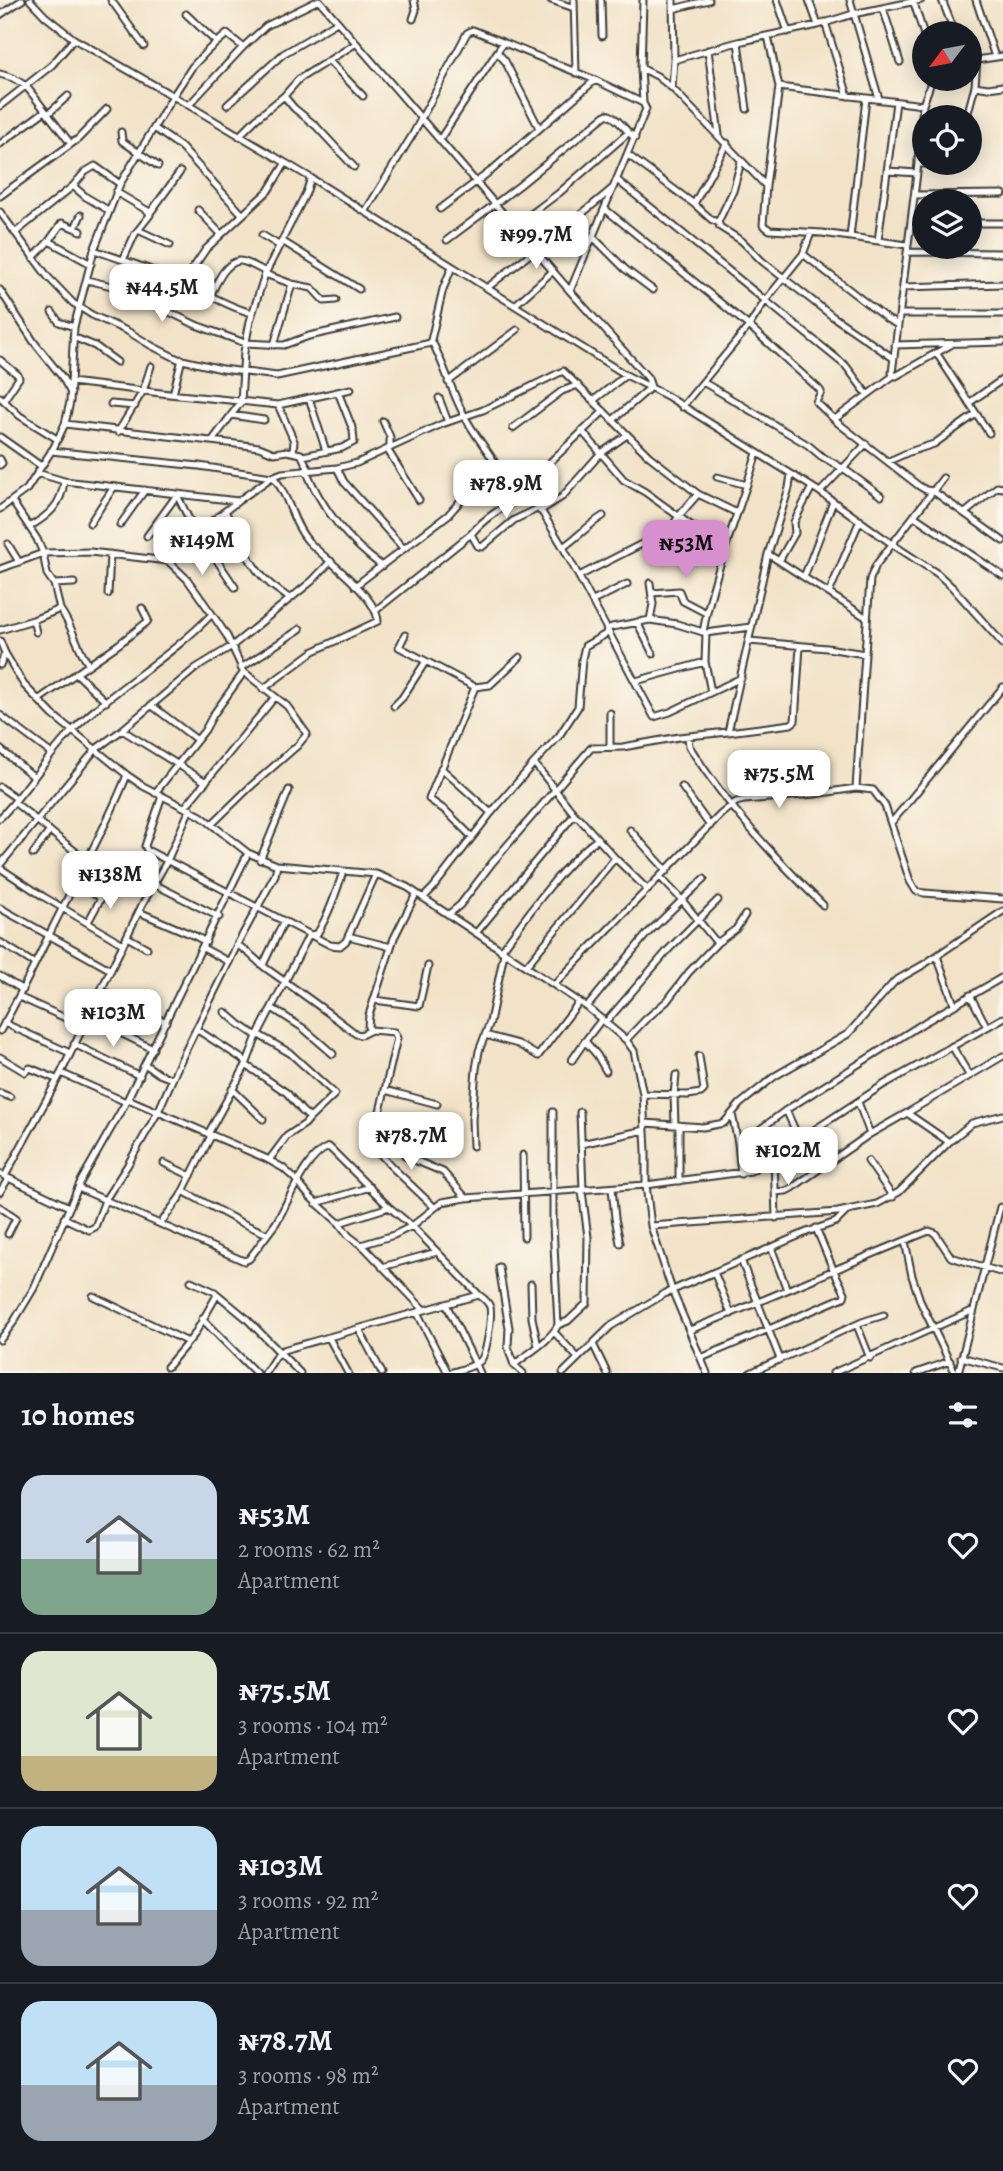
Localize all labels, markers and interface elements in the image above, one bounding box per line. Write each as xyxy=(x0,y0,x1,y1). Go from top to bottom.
north arrow xyxy=(912,21,982,91)
map controls xyxy=(912,21,982,259)
button: locate xyxy=(912,105,982,175)
button: layers xyxy=(912,189,982,259)
pin: ₦99.7M xyxy=(479,212,593,271)
text: ₦99.7M xyxy=(499,218,573,249)
pin: ₦44.5M xyxy=(105,264,219,324)
text: ₦44.5M xyxy=(125,271,199,302)
pin: ₦78.9M xyxy=(449,461,563,520)
text: ₦78.9M xyxy=(469,467,543,498)
pin: ₦149M xyxy=(153,518,251,577)
pin: ₦53M xyxy=(645,520,727,580)
text: ₦149M xyxy=(169,524,235,555)
text: ₦53M xyxy=(658,527,714,558)
pin: ₦75.5M xyxy=(722,750,836,810)
text: ₦75.5M xyxy=(743,757,815,788)
pin: ₦138M xyxy=(61,852,159,911)
text: ₦138M xyxy=(78,858,142,889)
pin: ₦103M xyxy=(64,990,162,1049)
text: ₦103M xyxy=(80,996,146,1027)
pin: ₦78.7M xyxy=(354,1112,468,1172)
text: ₦78.7M xyxy=(375,1119,447,1150)
pin: ₦102M xyxy=(739,1128,837,1187)
text: ₦102M xyxy=(755,1134,821,1165)
text: 10 homes xyxy=(21,1395,135,1435)
icon: filters xyxy=(944,1396,982,1434)
text: ₦53M xyxy=(238,1494,310,1534)
icon: home xyxy=(77,1503,161,1587)
icon: heart xyxy=(944,1526,982,1564)
text: 2 rooms · 62 m² xyxy=(238,1534,380,1565)
text: Apartment xyxy=(238,1565,340,1596)
text: ₦75.5M xyxy=(238,1670,331,1710)
icon: home xyxy=(77,1679,161,1763)
icon: heart xyxy=(944,1702,982,1740)
text: 3 rooms · 104 m² xyxy=(238,1710,387,1741)
text: Apartment xyxy=(238,1741,340,1772)
text: ₦103M xyxy=(238,1845,323,1885)
icon: home xyxy=(77,1854,161,1938)
icon: heart xyxy=(944,1877,982,1915)
text: 3 rooms · 92 m² xyxy=(238,1885,378,1916)
text: Apartment xyxy=(238,1916,340,1947)
text: ₦78.7M xyxy=(238,2020,333,2060)
icon: home xyxy=(77,2029,161,2113)
icon: heart xyxy=(944,2052,982,2090)
text: 3 rooms · 98 m² xyxy=(238,2060,379,2091)
text: Apartment xyxy=(238,2091,340,2122)

